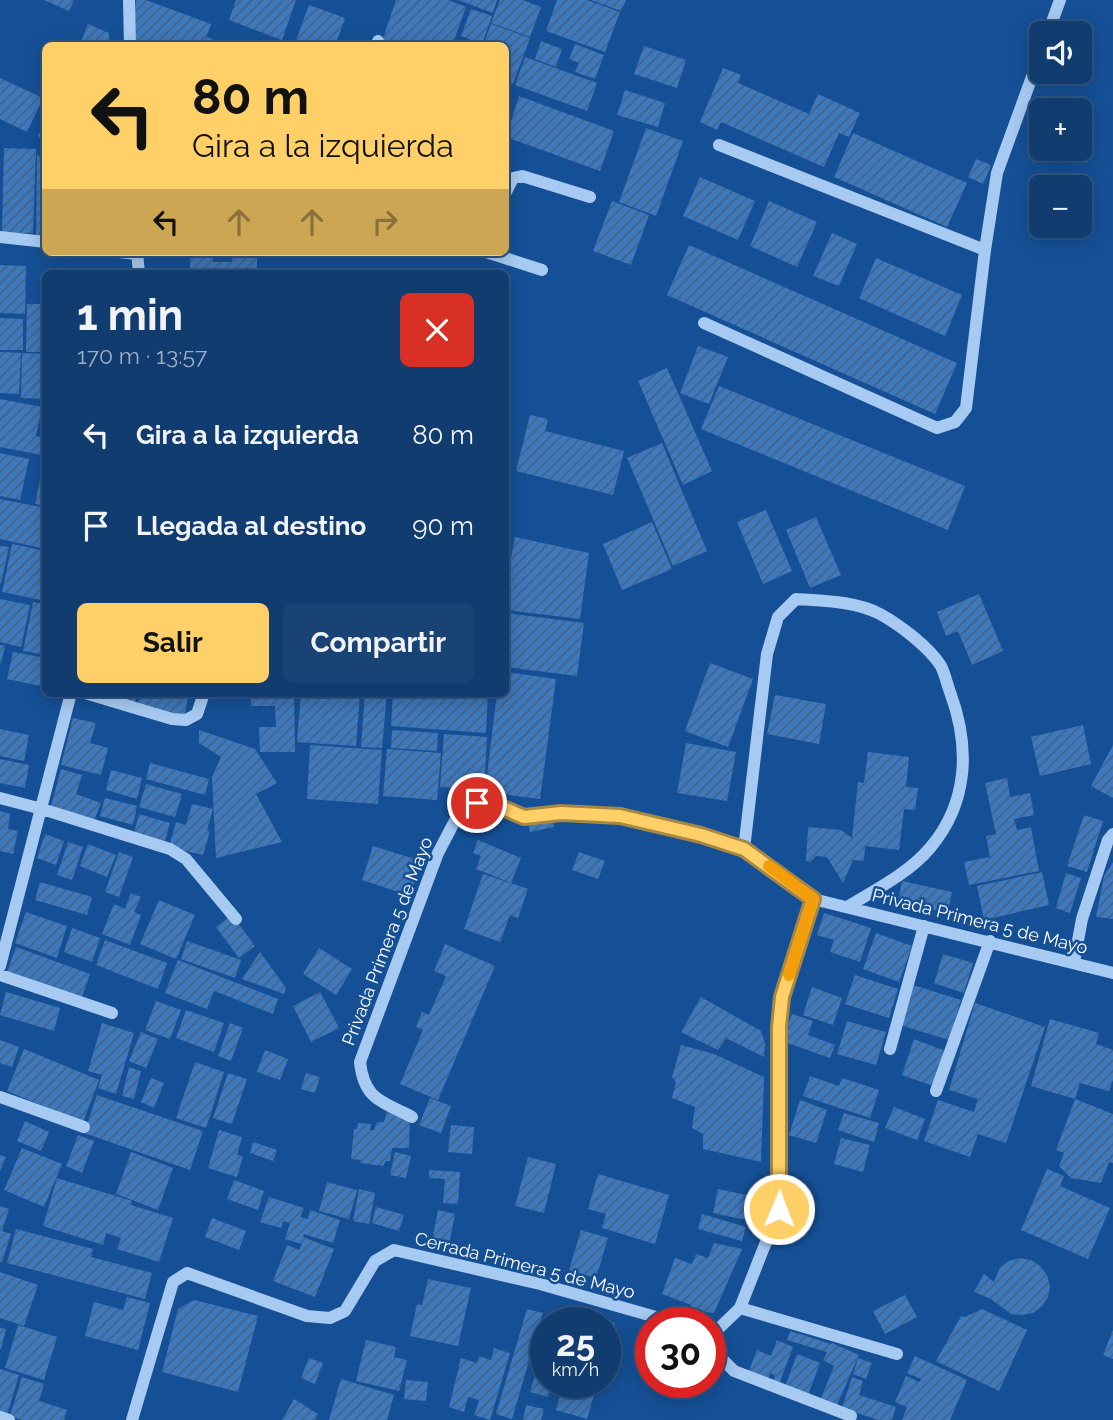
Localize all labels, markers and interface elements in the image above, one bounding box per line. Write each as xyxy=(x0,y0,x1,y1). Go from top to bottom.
map controls xyxy=(1029,21,1092,238)
button: sound xyxy=(1029,21,1092,84)
text: 80 m xyxy=(192,68,309,125)
icon: left xyxy=(77,70,168,161)
button: + xyxy=(1029,98,1092,161)
text: Gira a la izquierda xyxy=(192,127,454,164)
button: − xyxy=(1029,175,1092,238)
icon: left xyxy=(147,203,185,241)
icon: ahead xyxy=(220,203,258,241)
icon: ahead xyxy=(293,203,331,241)
icon: right xyxy=(366,203,404,241)
text: 1 min xyxy=(77,291,183,340)
button: close xyxy=(400,293,474,367)
text: 170 m · 13:57 xyxy=(77,342,207,369)
icon: left xyxy=(77,416,115,454)
text: Gira a la izquierda xyxy=(136,420,359,450)
text: 80 m xyxy=(412,420,474,450)
icon: arrive xyxy=(77,507,115,545)
text: Llegada al destino xyxy=(136,511,366,541)
text: 90 m xyxy=(412,511,474,541)
button: Salir xyxy=(77,603,269,683)
button: Compartir xyxy=(283,603,474,683)
pin xyxy=(447,773,507,833)
icon: arrive xyxy=(458,784,496,822)
street label: Privada Primera 5 de Mayo xyxy=(337,834,437,1048)
street label: Privada Primera 5 de Mayo xyxy=(870,884,1090,958)
position arrow xyxy=(742,1172,816,1246)
street label: Cerrada Primera 5 de Mayo xyxy=(413,1227,638,1303)
speed limit sign: 30 xyxy=(635,1307,726,1398)
text: 25 xyxy=(556,1323,595,1364)
text: km/h xyxy=(552,1359,599,1380)

